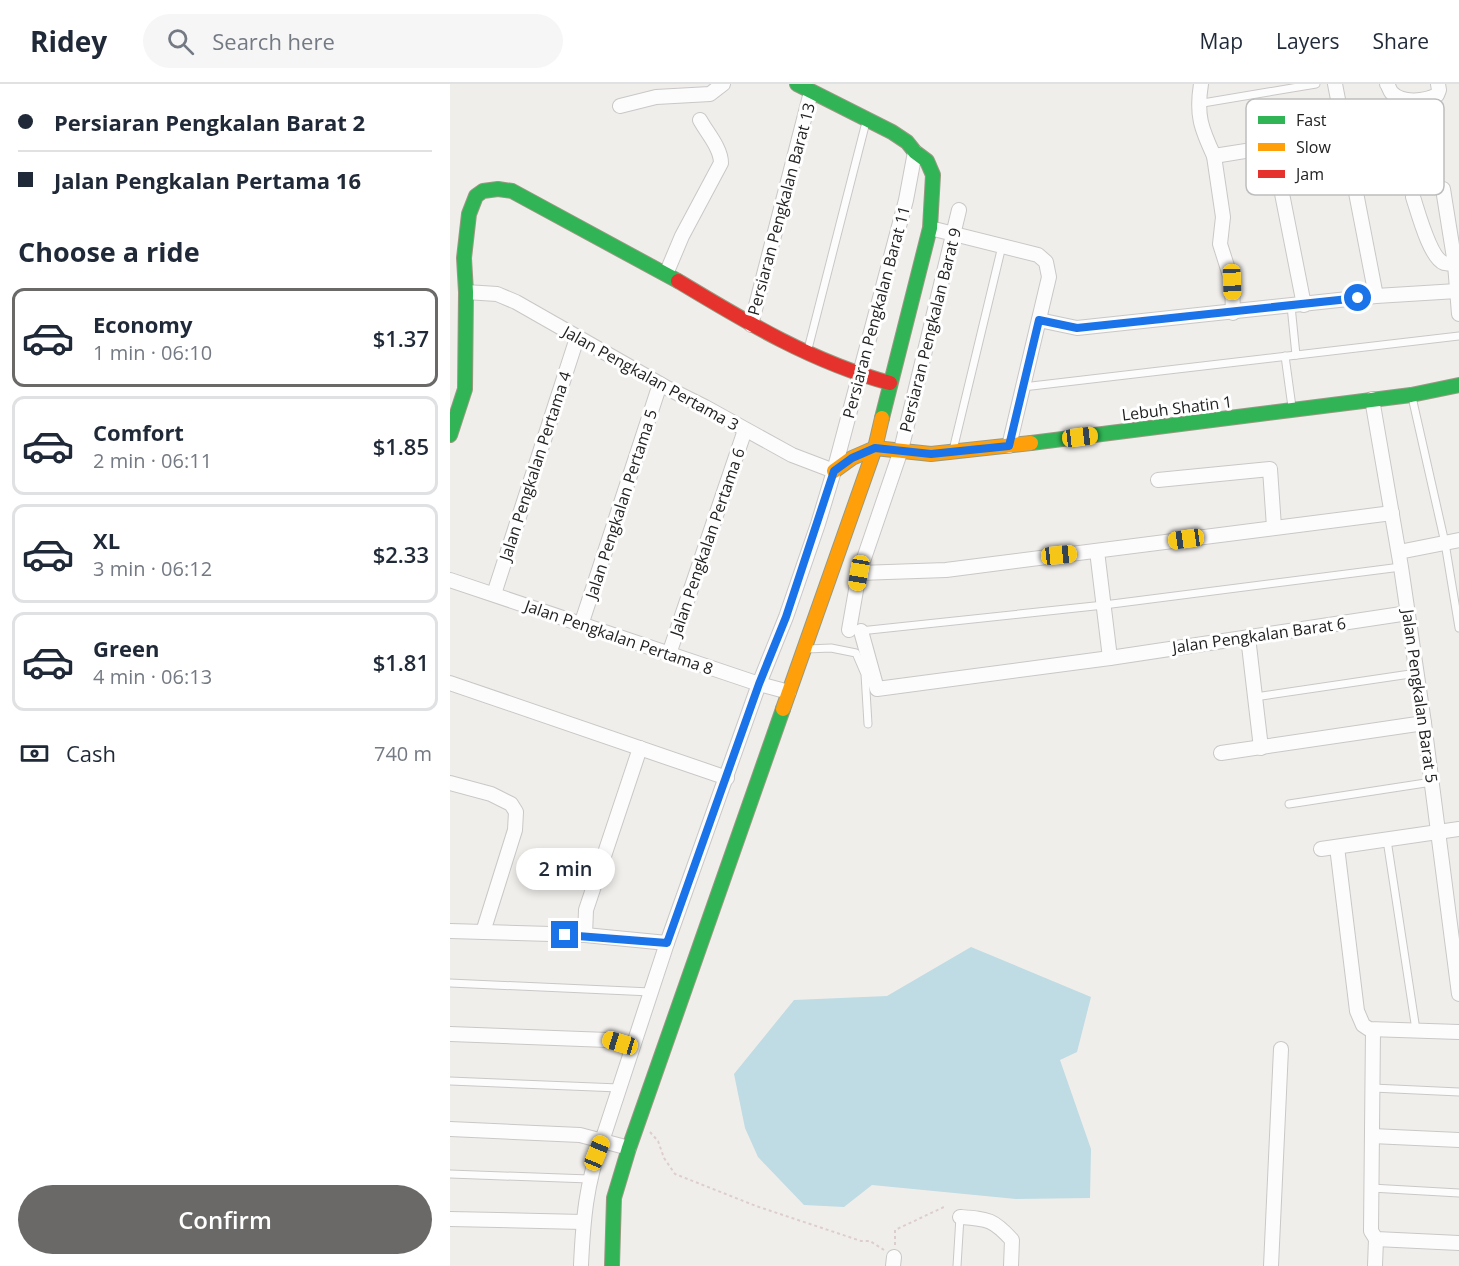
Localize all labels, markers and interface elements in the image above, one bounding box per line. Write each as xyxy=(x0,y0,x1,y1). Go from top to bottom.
search box xyxy=(143,14,563,68)
text: Ridey xyxy=(30,22,107,60)
icon: search xyxy=(164,25,197,58)
text: Search here xyxy=(212,26,335,56)
text: Map xyxy=(1200,27,1243,55)
text: Layers xyxy=(1276,27,1340,55)
text: Share xyxy=(1373,27,1429,55)
legend xyxy=(1246,99,1444,195)
street label: Persiaran Pengkalan Barat 13 xyxy=(742,100,820,318)
text: Persiaran Pengkalan Barat 2 xyxy=(54,107,365,137)
text: Fast xyxy=(1296,109,1327,131)
text: Slow xyxy=(1296,136,1331,158)
text: Jam xyxy=(1294,163,1324,185)
text: Jalan Pengkalan Pertama 16 xyxy=(54,165,361,195)
street label: Persiaran Pengkalan Barat 11 xyxy=(837,203,915,421)
street label: Persiaran Pengkalan Barat 9 xyxy=(894,225,966,435)
text: Choose a ride xyxy=(18,233,200,270)
car xyxy=(1222,264,1242,300)
route start xyxy=(1344,284,1371,311)
text: Economy xyxy=(93,309,192,339)
icon: car xyxy=(21,311,75,365)
street label: Jalan Pengkalan Pertama 3 xyxy=(557,319,743,436)
text: $1.37 xyxy=(373,323,429,353)
text: 1 min · 06:10 xyxy=(93,339,212,366)
street label: Jalan Pengkalan Pertama 4 xyxy=(493,368,576,566)
street label: Lebuh Shatin 1 xyxy=(1120,390,1234,426)
street label: Jalan Pengkalan Pertama 5 xyxy=(579,406,662,604)
text: Comfort xyxy=(93,417,184,447)
icon: car xyxy=(21,419,75,473)
car xyxy=(1061,426,1099,448)
text: $1.85 xyxy=(373,431,429,461)
street label: Jalan Pengkalan Pertama 6 xyxy=(664,445,750,641)
text: 2 min · 06:11 xyxy=(93,447,212,474)
text: XL xyxy=(93,525,120,555)
icon: car xyxy=(21,527,75,581)
car xyxy=(1167,528,1205,550)
text: $2.33 xyxy=(373,539,429,569)
car xyxy=(1040,544,1078,566)
car xyxy=(847,554,871,592)
text: 3 min · 06:12 xyxy=(93,555,212,582)
street label: Jalan Pengkalan Pertama 8 xyxy=(520,594,716,680)
street label: Jalan Pengkalan Barat 5 xyxy=(1397,606,1443,784)
street label: Jalan Pengkalan Barat 6 xyxy=(1169,612,1347,658)
text: Green xyxy=(93,633,159,663)
icon: car xyxy=(21,635,75,689)
text: $1.81 xyxy=(373,647,429,677)
text: 4 min · 06:13 xyxy=(93,663,212,690)
icon: cash xyxy=(18,737,51,770)
text: Cash xyxy=(66,738,116,768)
text: 740 m xyxy=(374,740,432,767)
callout: 2 min xyxy=(516,848,614,890)
text: 2 min xyxy=(539,855,593,882)
route end xyxy=(551,921,578,948)
car xyxy=(600,1029,640,1057)
car xyxy=(582,1133,612,1173)
button: Confirm xyxy=(18,1185,432,1254)

